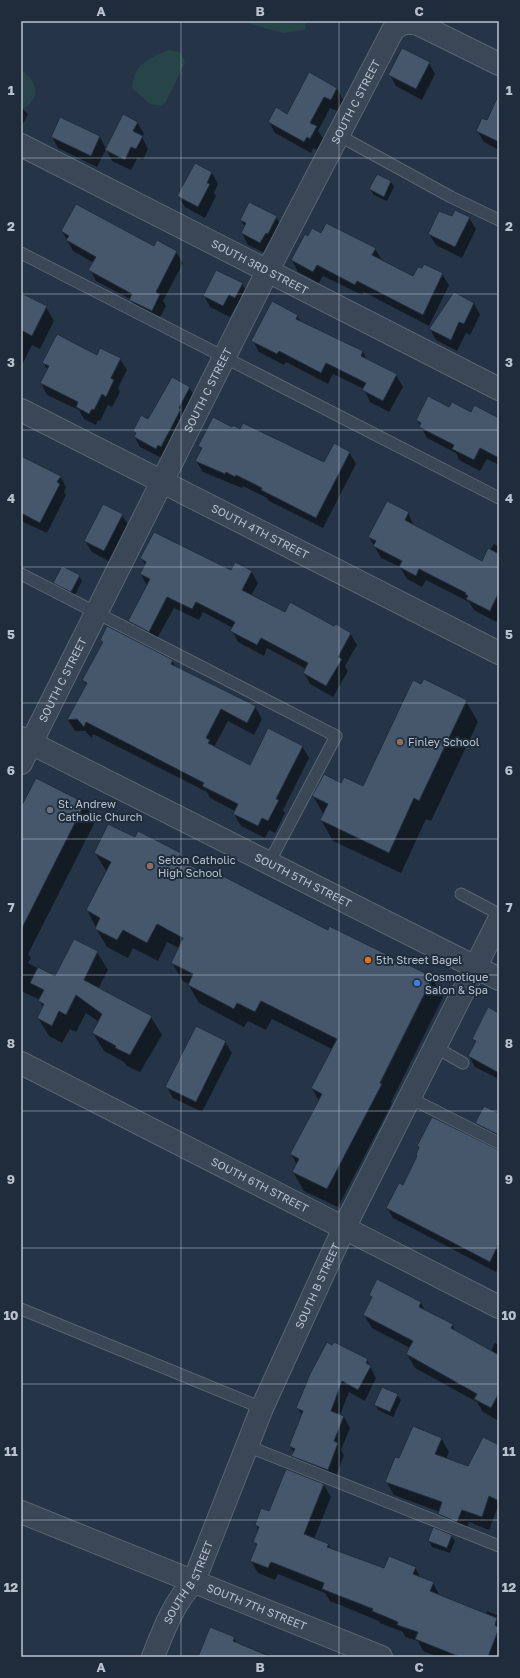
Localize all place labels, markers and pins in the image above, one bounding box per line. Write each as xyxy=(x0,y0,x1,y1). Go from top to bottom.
place label: Finley School xyxy=(408,735,480,748)
marker: Finley School xyxy=(395,737,405,747)
place label: St. Andrew Catholic Church xyxy=(58,797,142,823)
marker: St. Andrew Catholic Church xyxy=(45,805,55,815)
place label: Seton Catholic High School xyxy=(158,853,236,879)
marker: Seton Catholic High School xyxy=(145,861,155,871)
place label: 5th Street Bagel xyxy=(376,953,462,966)
marker: 5th Street Bagel xyxy=(363,955,373,965)
place label: Cosmotique Salon & Spa xyxy=(425,970,488,996)
marker: Cosmotique Salon & Spa xyxy=(412,978,422,988)

